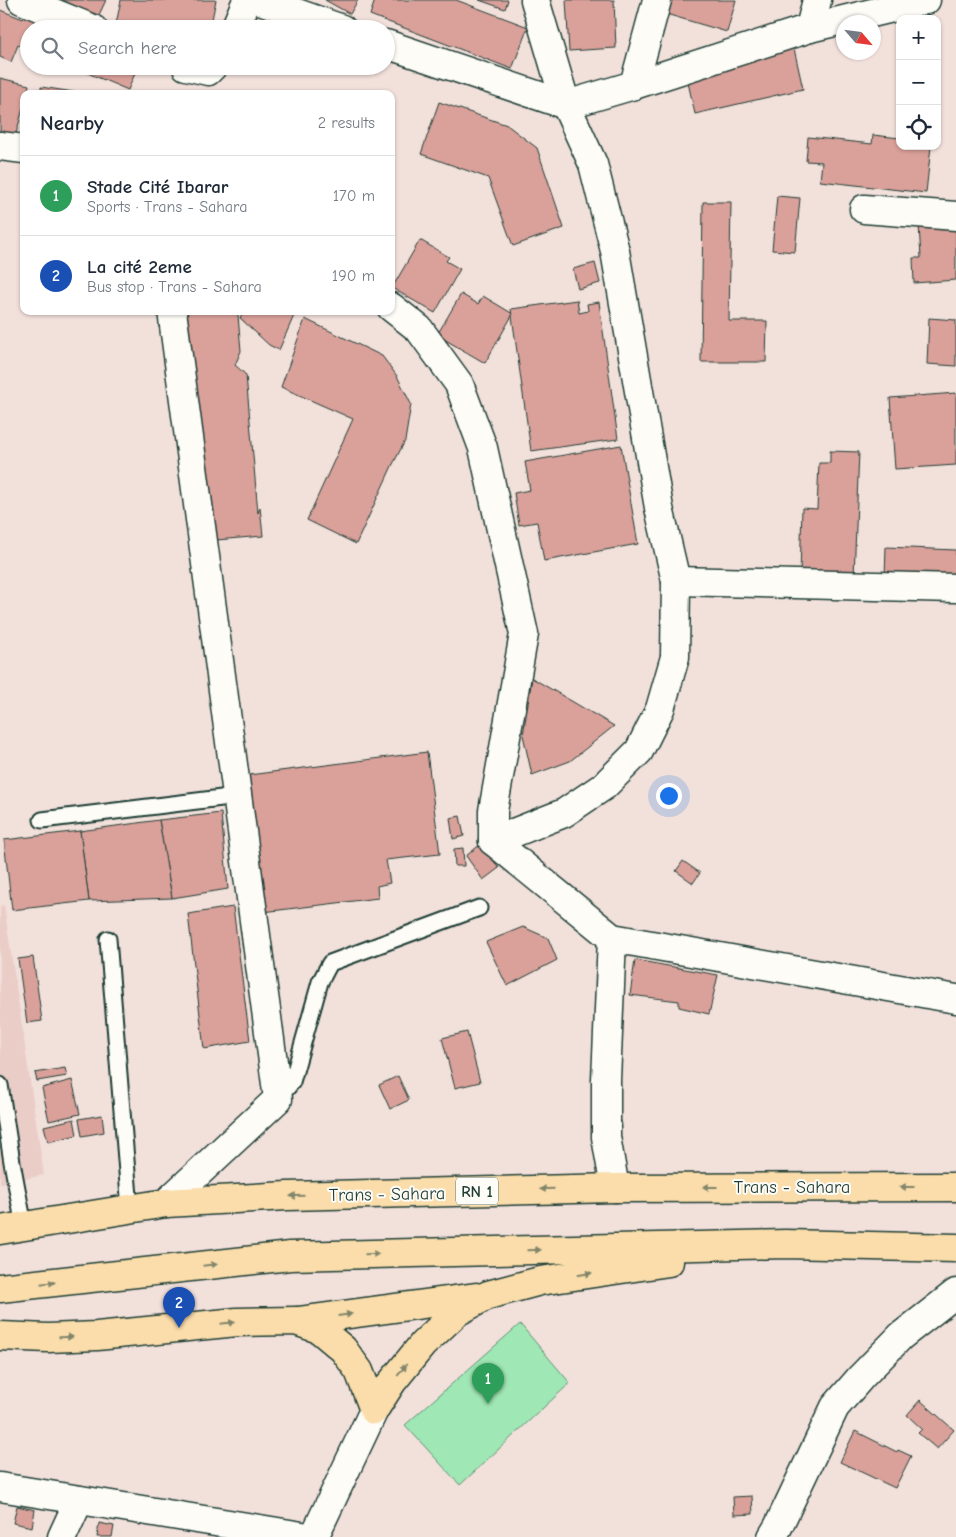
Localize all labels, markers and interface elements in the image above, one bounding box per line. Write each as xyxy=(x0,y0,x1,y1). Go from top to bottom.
north arrow xyxy=(836,15,881,60)
map controls xyxy=(896,15,941,150)
button: + xyxy=(896,15,941,60)
search box xyxy=(20,20,395,75)
icon: search xyxy=(38,34,66,62)
text: Search here xyxy=(78,37,177,59)
button: − xyxy=(896,60,941,105)
button: locate xyxy=(896,105,941,150)
text: Nearby xyxy=(40,111,104,135)
text: 2 results xyxy=(318,114,375,132)
text: Stade Cité Ibarar xyxy=(87,176,228,198)
text: 1 xyxy=(53,187,59,205)
text: 170 m xyxy=(333,187,375,205)
text: Sports · Trans - Sahara xyxy=(87,198,247,216)
text: La cité 2eme xyxy=(87,256,192,278)
text: 2 xyxy=(52,267,60,285)
text: 190 m xyxy=(332,267,375,285)
text: Bus stop · Trans - Sahara xyxy=(87,278,262,296)
your location xyxy=(656,783,682,809)
street label: Trans - Sahara xyxy=(734,1177,850,1198)
road number: RN 1 xyxy=(456,1178,498,1204)
street label: Trans - Sahara xyxy=(329,1183,445,1206)
one-way arrow xyxy=(702,1183,718,1191)
one-way arrow xyxy=(899,1183,915,1191)
one-way arrow xyxy=(539,1186,555,1194)
one-way arrow xyxy=(289,1192,305,1200)
one-way arrow xyxy=(527,1246,543,1254)
one-way arrow xyxy=(364,1250,380,1258)
one-way arrow xyxy=(202,1261,218,1269)
one-way arrow xyxy=(577,1270,593,1278)
one-way arrow xyxy=(41,1279,57,1287)
pin: 2 xyxy=(163,1287,195,1328)
one-way arrow xyxy=(337,1310,353,1318)
one-way arrow xyxy=(220,1319,236,1327)
one-way arrow xyxy=(58,1333,74,1341)
pin: 1 xyxy=(472,1363,504,1404)
one-way arrow xyxy=(396,1364,407,1377)

